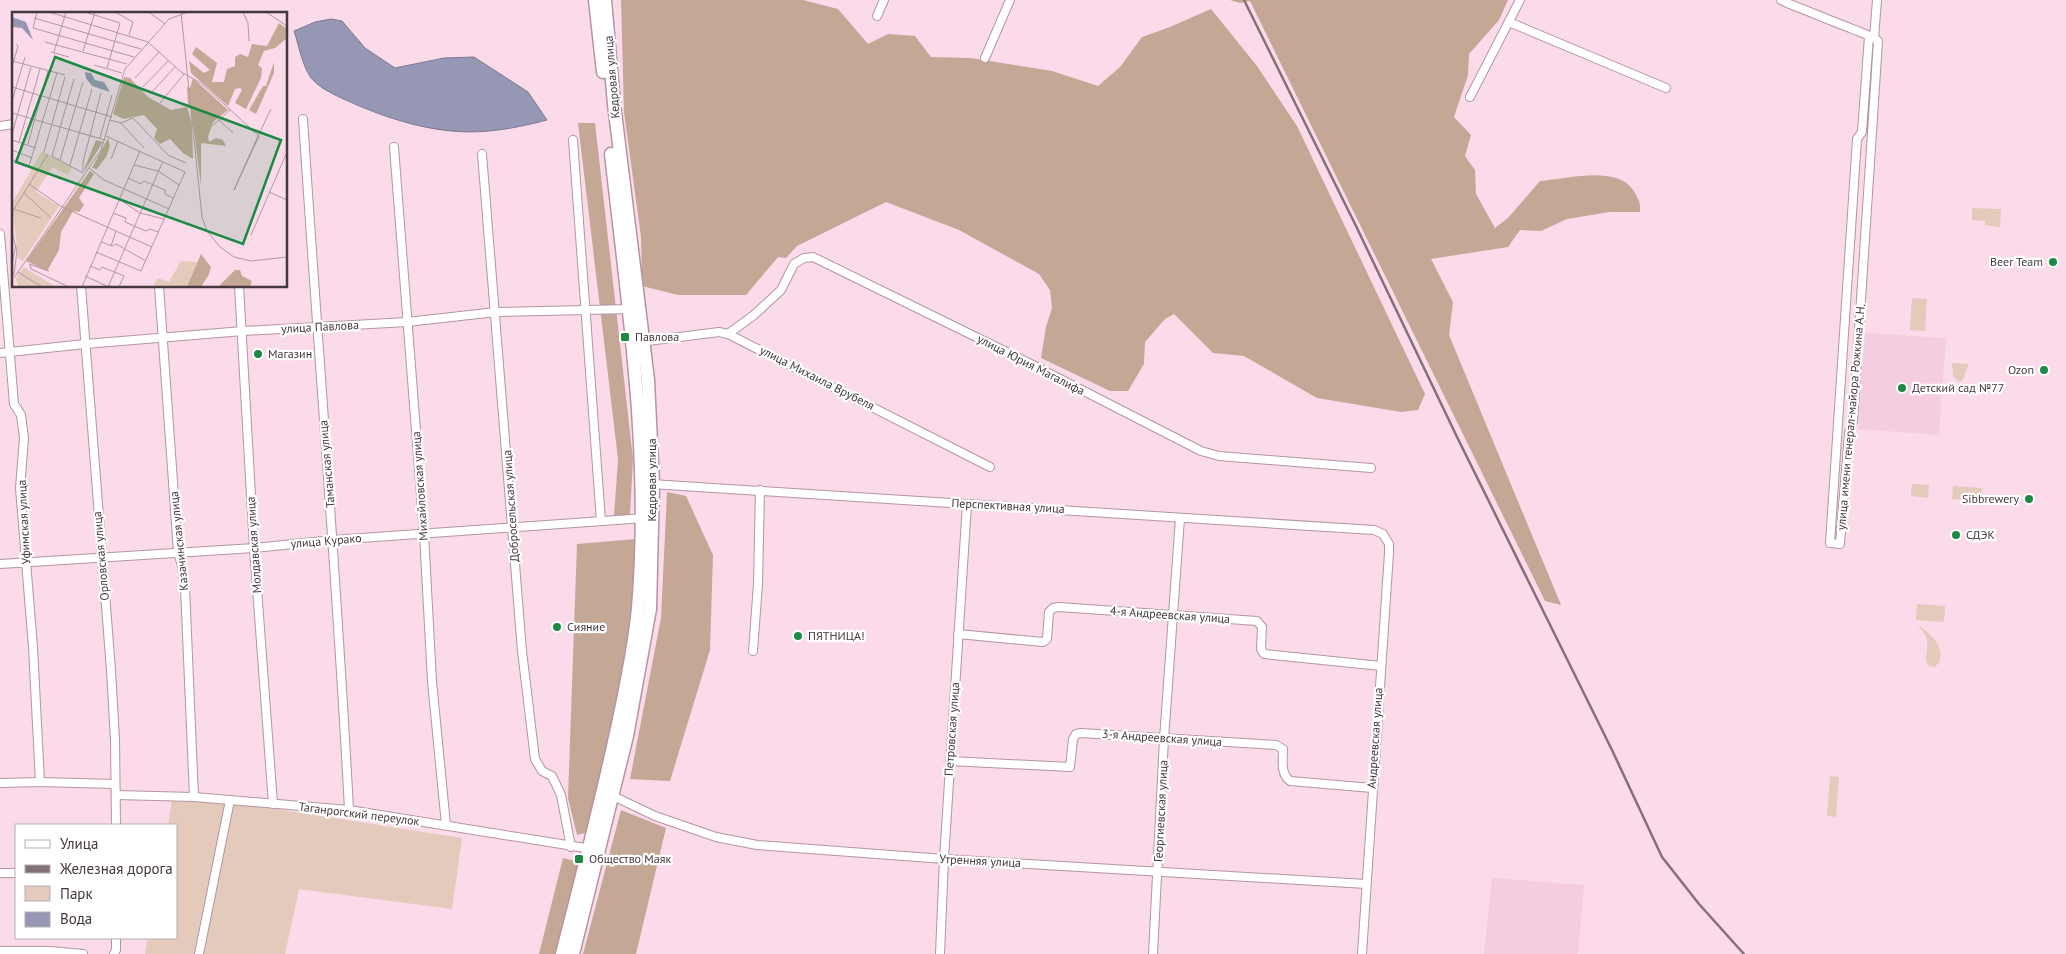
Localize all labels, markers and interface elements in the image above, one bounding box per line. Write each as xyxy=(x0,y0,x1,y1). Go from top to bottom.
inset map xyxy=(12,12,288,288)
street label: Кедровая улица xyxy=(600,35,623,119)
place label: Beer Team xyxy=(1990,254,2043,269)
marker: Beer Team xyxy=(2047,256,2059,268)
street label: улица имени генерал-майора Рожкина А.Н. xyxy=(1833,303,1868,531)
street label: улица Павлова xyxy=(281,317,359,336)
place label: Павлова xyxy=(635,329,679,344)
marker: Павлова xyxy=(619,331,631,343)
street label: улица Юрия Магалифа xyxy=(975,331,1088,398)
street label: улица Михаила Врубеля xyxy=(757,342,877,413)
place label: Магазин xyxy=(268,346,312,361)
marker: Магазин xyxy=(252,348,264,360)
place label: Ozon xyxy=(2008,362,2034,377)
marker: Ozon xyxy=(2038,364,2050,376)
place label: Детский сад №77 xyxy=(1912,380,2004,395)
marker: Детский сад №77 xyxy=(1896,382,1908,394)
street label: Таманская улица xyxy=(315,420,338,509)
street label: Михайловская улица xyxy=(408,431,431,541)
street label: Кедровая улица xyxy=(644,438,659,522)
street label: Добросельская улица xyxy=(499,449,522,563)
street label: Уфимская улица xyxy=(14,479,33,565)
street label: Казачинская улица xyxy=(166,491,191,592)
place label: Sibbrewery xyxy=(1962,491,2019,506)
marker: Sibbrewery xyxy=(2023,493,2035,505)
street label: Перспективная улица xyxy=(951,495,1065,516)
street label: Молдавская улица xyxy=(243,496,264,594)
street label: Орловская улица xyxy=(89,511,112,601)
place label: СДЭК xyxy=(1966,527,1995,542)
marker: СДЭК xyxy=(1950,529,1962,541)
street label: улица Курако xyxy=(290,530,362,551)
street label: 4-я Андреевская улица xyxy=(1109,603,1231,626)
place label: Сияние xyxy=(567,619,605,634)
marker: Сияние xyxy=(551,621,563,633)
place label: ПЯТНИЦА! xyxy=(808,628,865,643)
marker: ПЯТНИЦА! xyxy=(792,630,804,642)
street label: Петровская улица xyxy=(941,681,962,776)
street label: Андреевская улица xyxy=(1363,687,1386,789)
street label: 3-я Андреевская улица xyxy=(1101,726,1223,749)
street label: Георгиевская улица xyxy=(1150,759,1171,863)
street label: Таганрогский переулок xyxy=(298,799,420,828)
legend xyxy=(15,824,178,939)
text: Улица xyxy=(60,834,98,853)
place label: Общество Маяк xyxy=(589,851,671,866)
street label: Утренняя улица xyxy=(939,851,1021,870)
marker: Общество Маяк xyxy=(573,853,585,865)
text: Железная дорога xyxy=(59,859,173,878)
text: Парк xyxy=(60,884,93,903)
text: Вода xyxy=(60,909,92,928)

